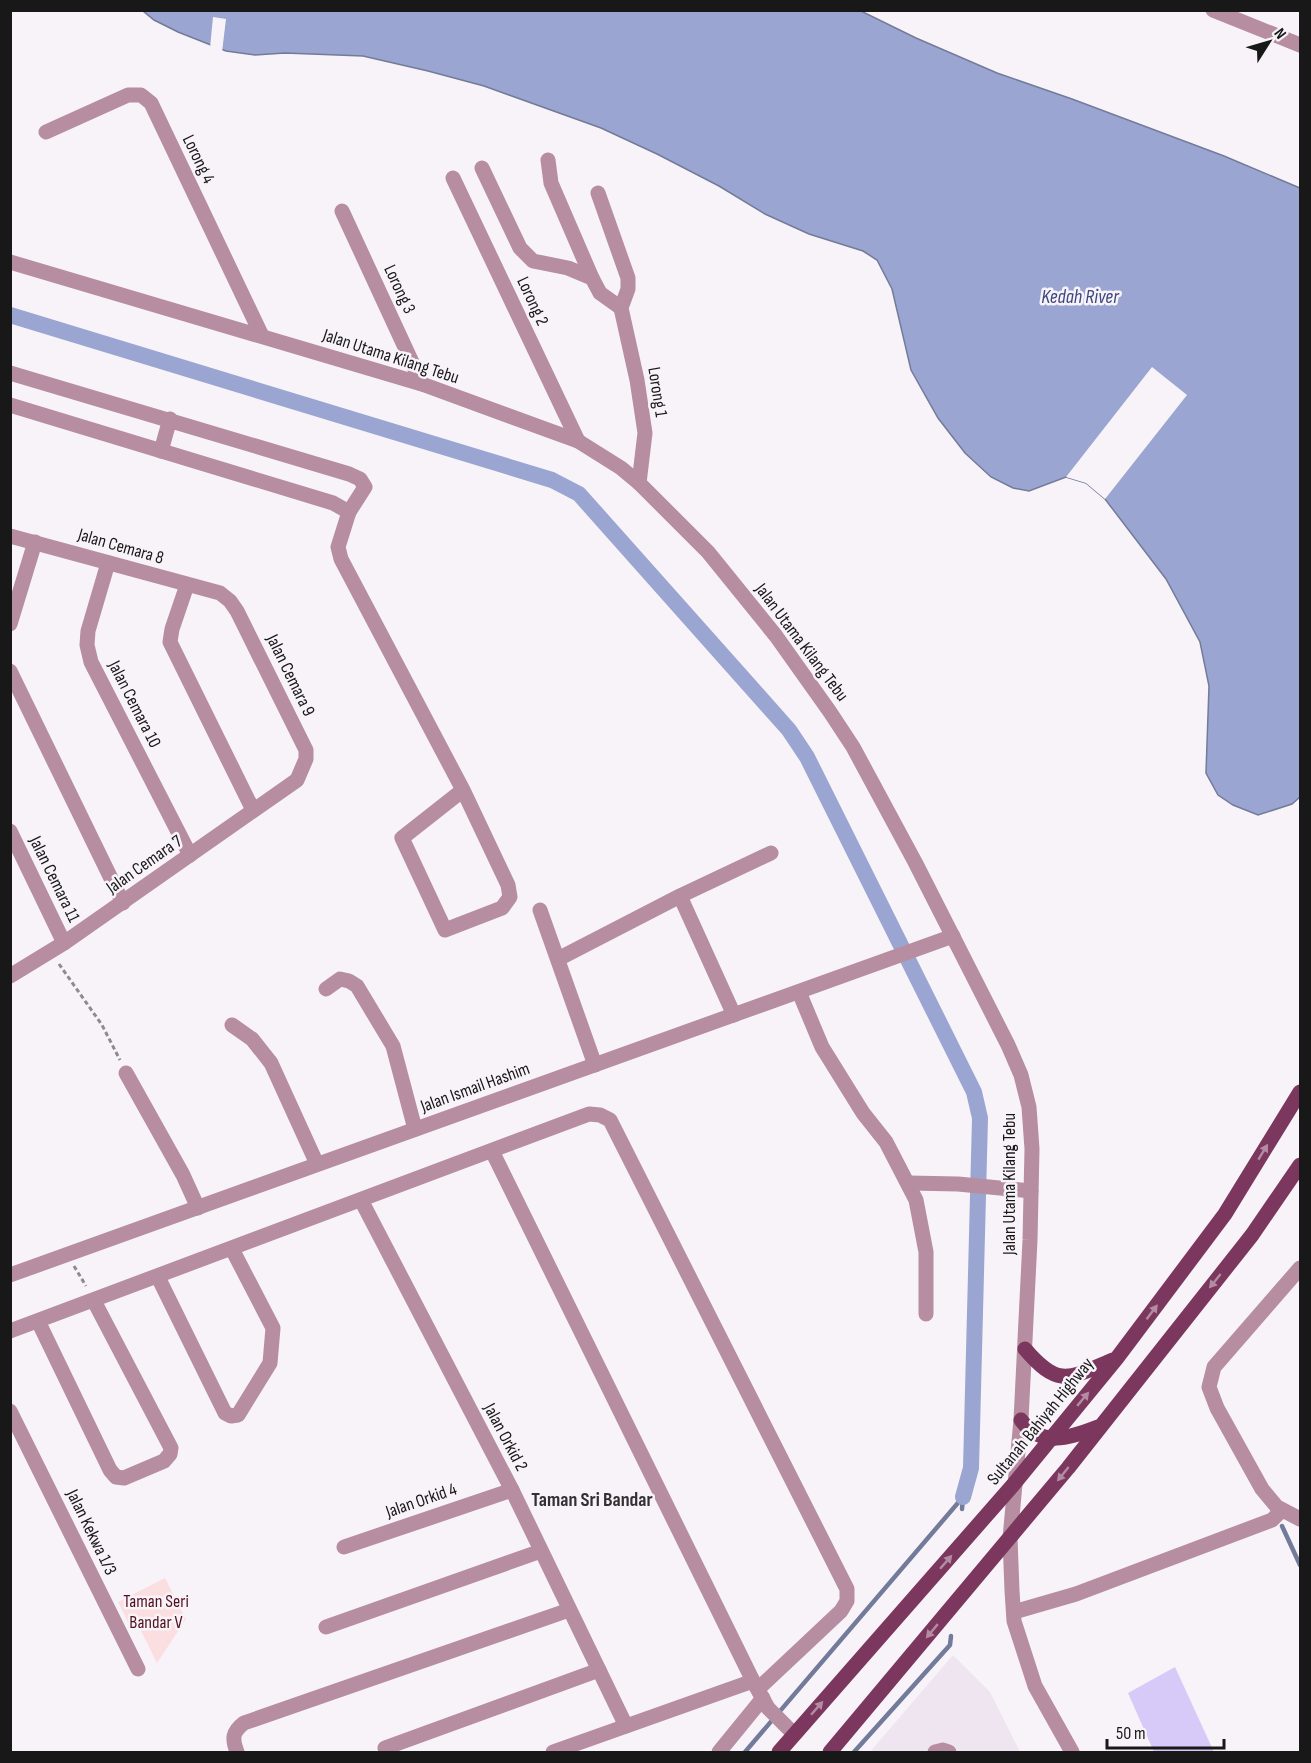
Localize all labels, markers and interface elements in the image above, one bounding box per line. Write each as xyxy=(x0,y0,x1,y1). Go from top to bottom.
north arrow xyxy=(1239,12,1299,72)
text: N xyxy=(1270,25,1290,43)
street label: Lorong 4 xyxy=(178,131,219,187)
street label: Lorong 3 xyxy=(379,261,420,317)
street label: Lorong 2 xyxy=(512,273,553,329)
water label: Kedah River xyxy=(1041,285,1120,309)
street label: Jalan Utama Kilang Tebu xyxy=(319,324,462,388)
street label: Lorong 1 xyxy=(643,366,672,419)
street label: Jalan Cemara 8 xyxy=(75,524,166,569)
street label: Jalan Utama Kilang Tebu xyxy=(750,578,853,705)
street label: Jalan Cemara 9 xyxy=(261,630,319,720)
street label: Jalan Cemara 10 xyxy=(103,656,165,751)
street label: Jalan Cemara 7 xyxy=(102,830,187,899)
street label: Jalan Cemara 11 xyxy=(24,832,85,926)
street label: Jalan Ismail Hashim xyxy=(417,1058,533,1117)
street label: Jalan Utama Kilang Tebu xyxy=(999,1113,1020,1256)
one-way arrow xyxy=(1258,1144,1269,1160)
one-way arrow xyxy=(1209,1273,1222,1289)
one-way arrow xyxy=(1145,1304,1157,1319)
street label: Sultanah Bahiyah Highway xyxy=(983,1354,1098,1489)
one-way arrow xyxy=(1076,1392,1089,1407)
street label: Jalan Orkid 2 xyxy=(479,1399,532,1475)
one-way arrow xyxy=(1056,1466,1069,1482)
street label: Jalan Orkid 4 xyxy=(382,1478,460,1523)
street label: Jalan Kekwa 1/3 xyxy=(61,1485,121,1578)
district label: Taman Sri Bandar xyxy=(531,1488,653,1512)
one-way arrow xyxy=(939,1555,952,1570)
park label: Taman Seri Bandar V xyxy=(123,1591,189,1633)
one-way arrow xyxy=(926,1623,939,1638)
one-way arrow xyxy=(810,1701,823,1716)
scale bar xyxy=(1107,1712,1224,1750)
text: 50 m xyxy=(1116,1723,1146,1744)

